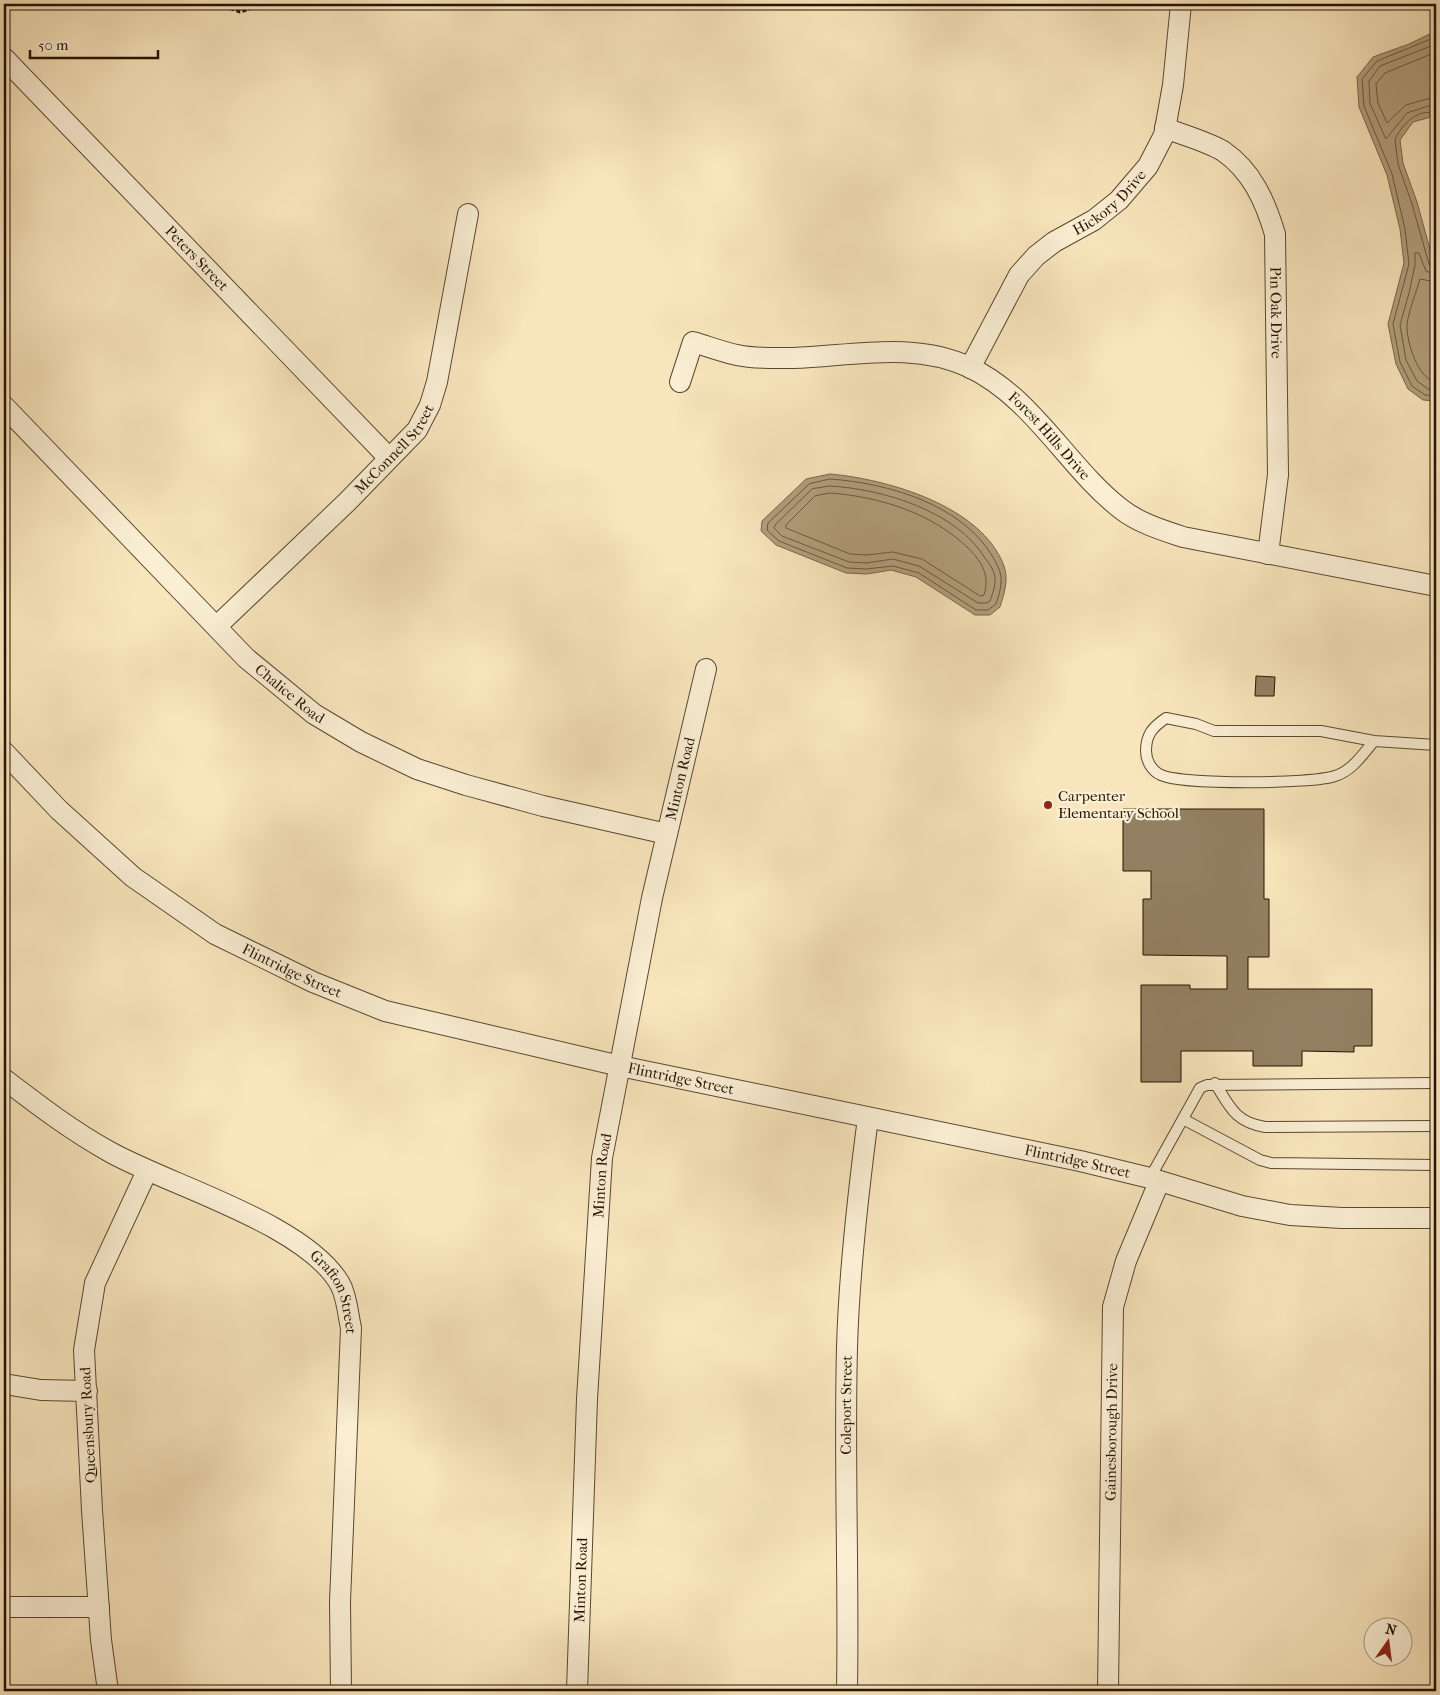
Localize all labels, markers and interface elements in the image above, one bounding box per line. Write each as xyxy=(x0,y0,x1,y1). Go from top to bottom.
scale bar xyxy=(30,28,158,60)
text: 50 m xyxy=(38,36,69,54)
street label: Hickory Drive xyxy=(1069,166,1150,239)
street label: Peters Street xyxy=(161,222,233,295)
street label: Pin Oak Drive xyxy=(1266,267,1286,359)
street label: Forest Hills Drive xyxy=(1004,388,1094,484)
street label: McConnell Street xyxy=(351,401,438,498)
street label: Chalice Road xyxy=(251,660,329,728)
street label: Minton Road xyxy=(662,734,699,822)
place label: Carpenter Elementary School xyxy=(1058,787,1179,822)
marker: Carpenter Elementary School xyxy=(1042,799,1054,811)
street label: Flintridge Street xyxy=(239,940,345,1002)
street label: Flintridge Street xyxy=(626,1059,736,1098)
street label: Minton Road xyxy=(589,1131,616,1219)
street label: Flintridge Street xyxy=(1023,1141,1133,1182)
street label: Grafton Street xyxy=(306,1246,360,1335)
street label: Coleport Street xyxy=(837,1354,856,1455)
street label: Gainesborough Drive xyxy=(1101,1363,1121,1501)
street label: Queensbury Road xyxy=(76,1366,100,1484)
street label: Minton Road xyxy=(570,1536,591,1623)
north arrow xyxy=(1362,1618,1412,1668)
text: N xyxy=(1384,1620,1399,1639)

